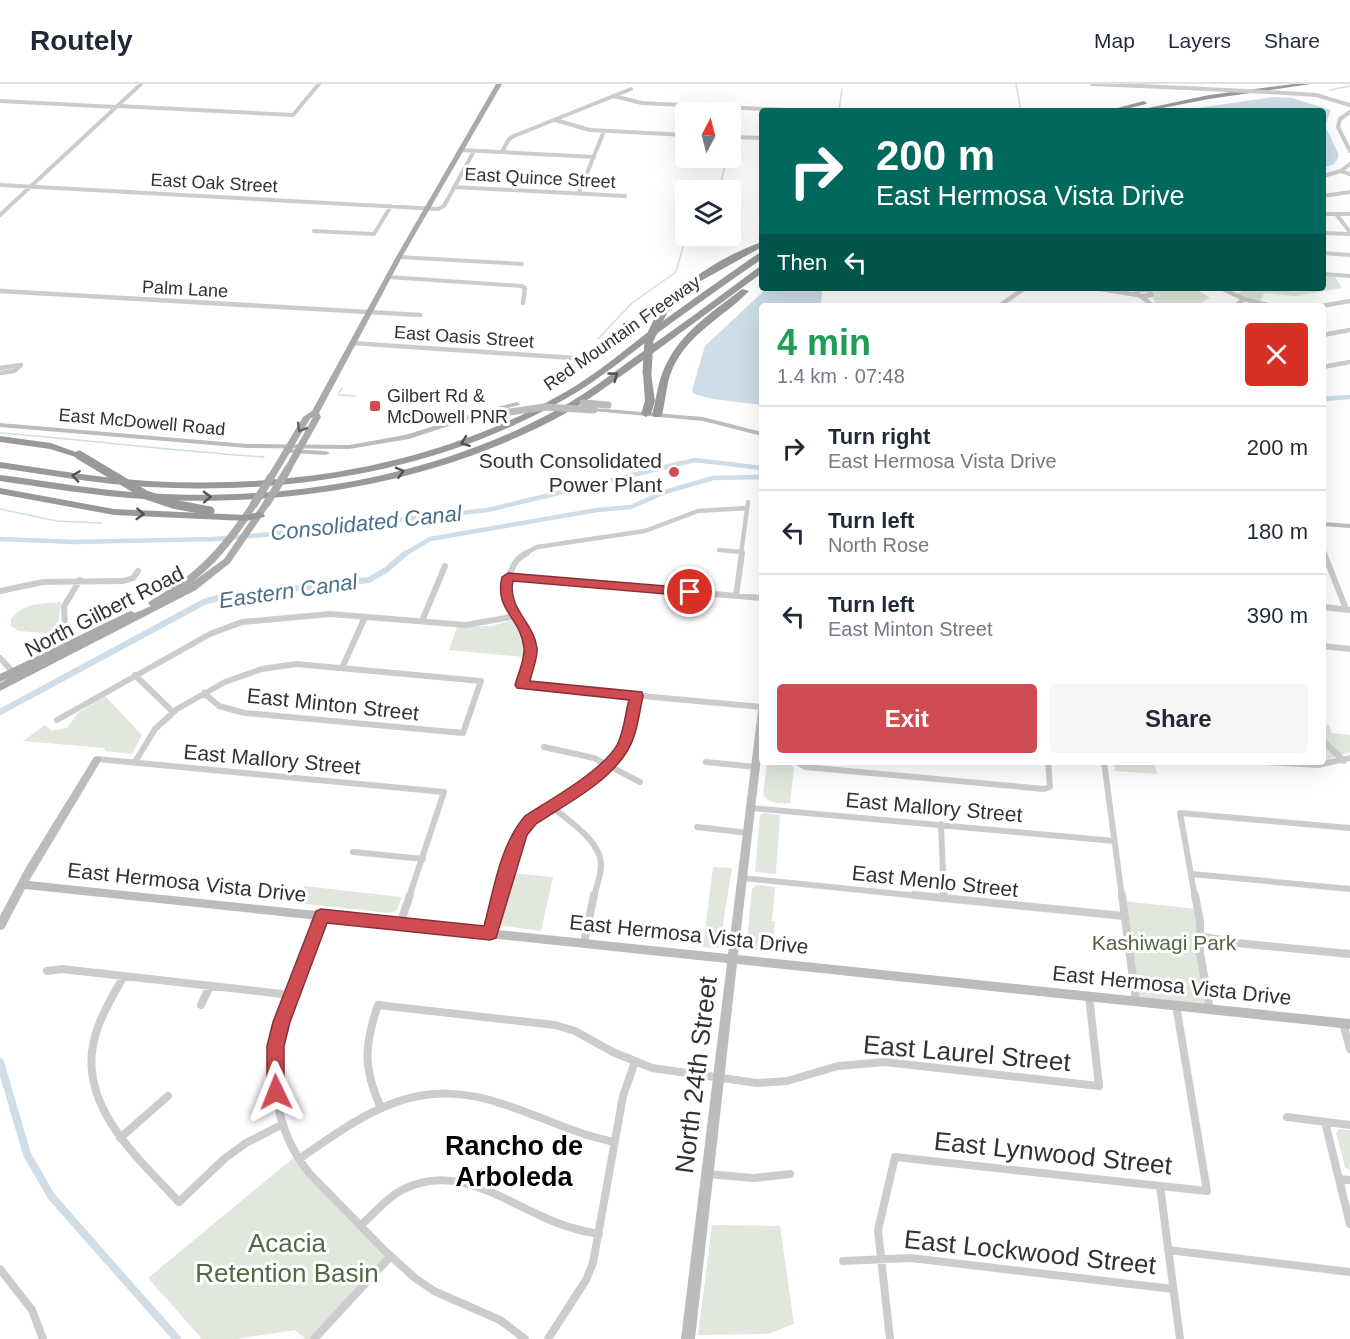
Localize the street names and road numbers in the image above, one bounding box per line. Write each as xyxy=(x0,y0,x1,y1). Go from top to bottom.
street label: East Quince Street xyxy=(464,164,616,192)
street label: East Oak Street xyxy=(150,170,278,196)
street label: Red Mountain Freeway xyxy=(540,271,704,395)
street label: Palm Lane xyxy=(142,277,228,301)
street label: East Oasis Street xyxy=(393,322,535,352)
street label: East McDowell Road xyxy=(58,405,226,439)
street label: North Gilbert Road xyxy=(21,561,187,661)
street label: East Minton Street xyxy=(246,684,420,724)
street label: East Mallory Street xyxy=(183,740,362,778)
street label: East Mallory Street xyxy=(845,788,1024,826)
street label: East Hermosa Vista Drive xyxy=(66,858,308,906)
street label: East Menlo Street xyxy=(851,861,1019,901)
street label: East Hermosa Vista Drive xyxy=(568,910,810,958)
street label: East Hermosa Vista Drive xyxy=(1051,961,1293,1009)
street label: North 24th Street xyxy=(669,974,723,1175)
street label: East Laurel Street xyxy=(862,1029,1073,1077)
street label: East Lynwood Street xyxy=(933,1126,1174,1180)
street label: East Lockwood Street xyxy=(903,1224,1158,1280)

